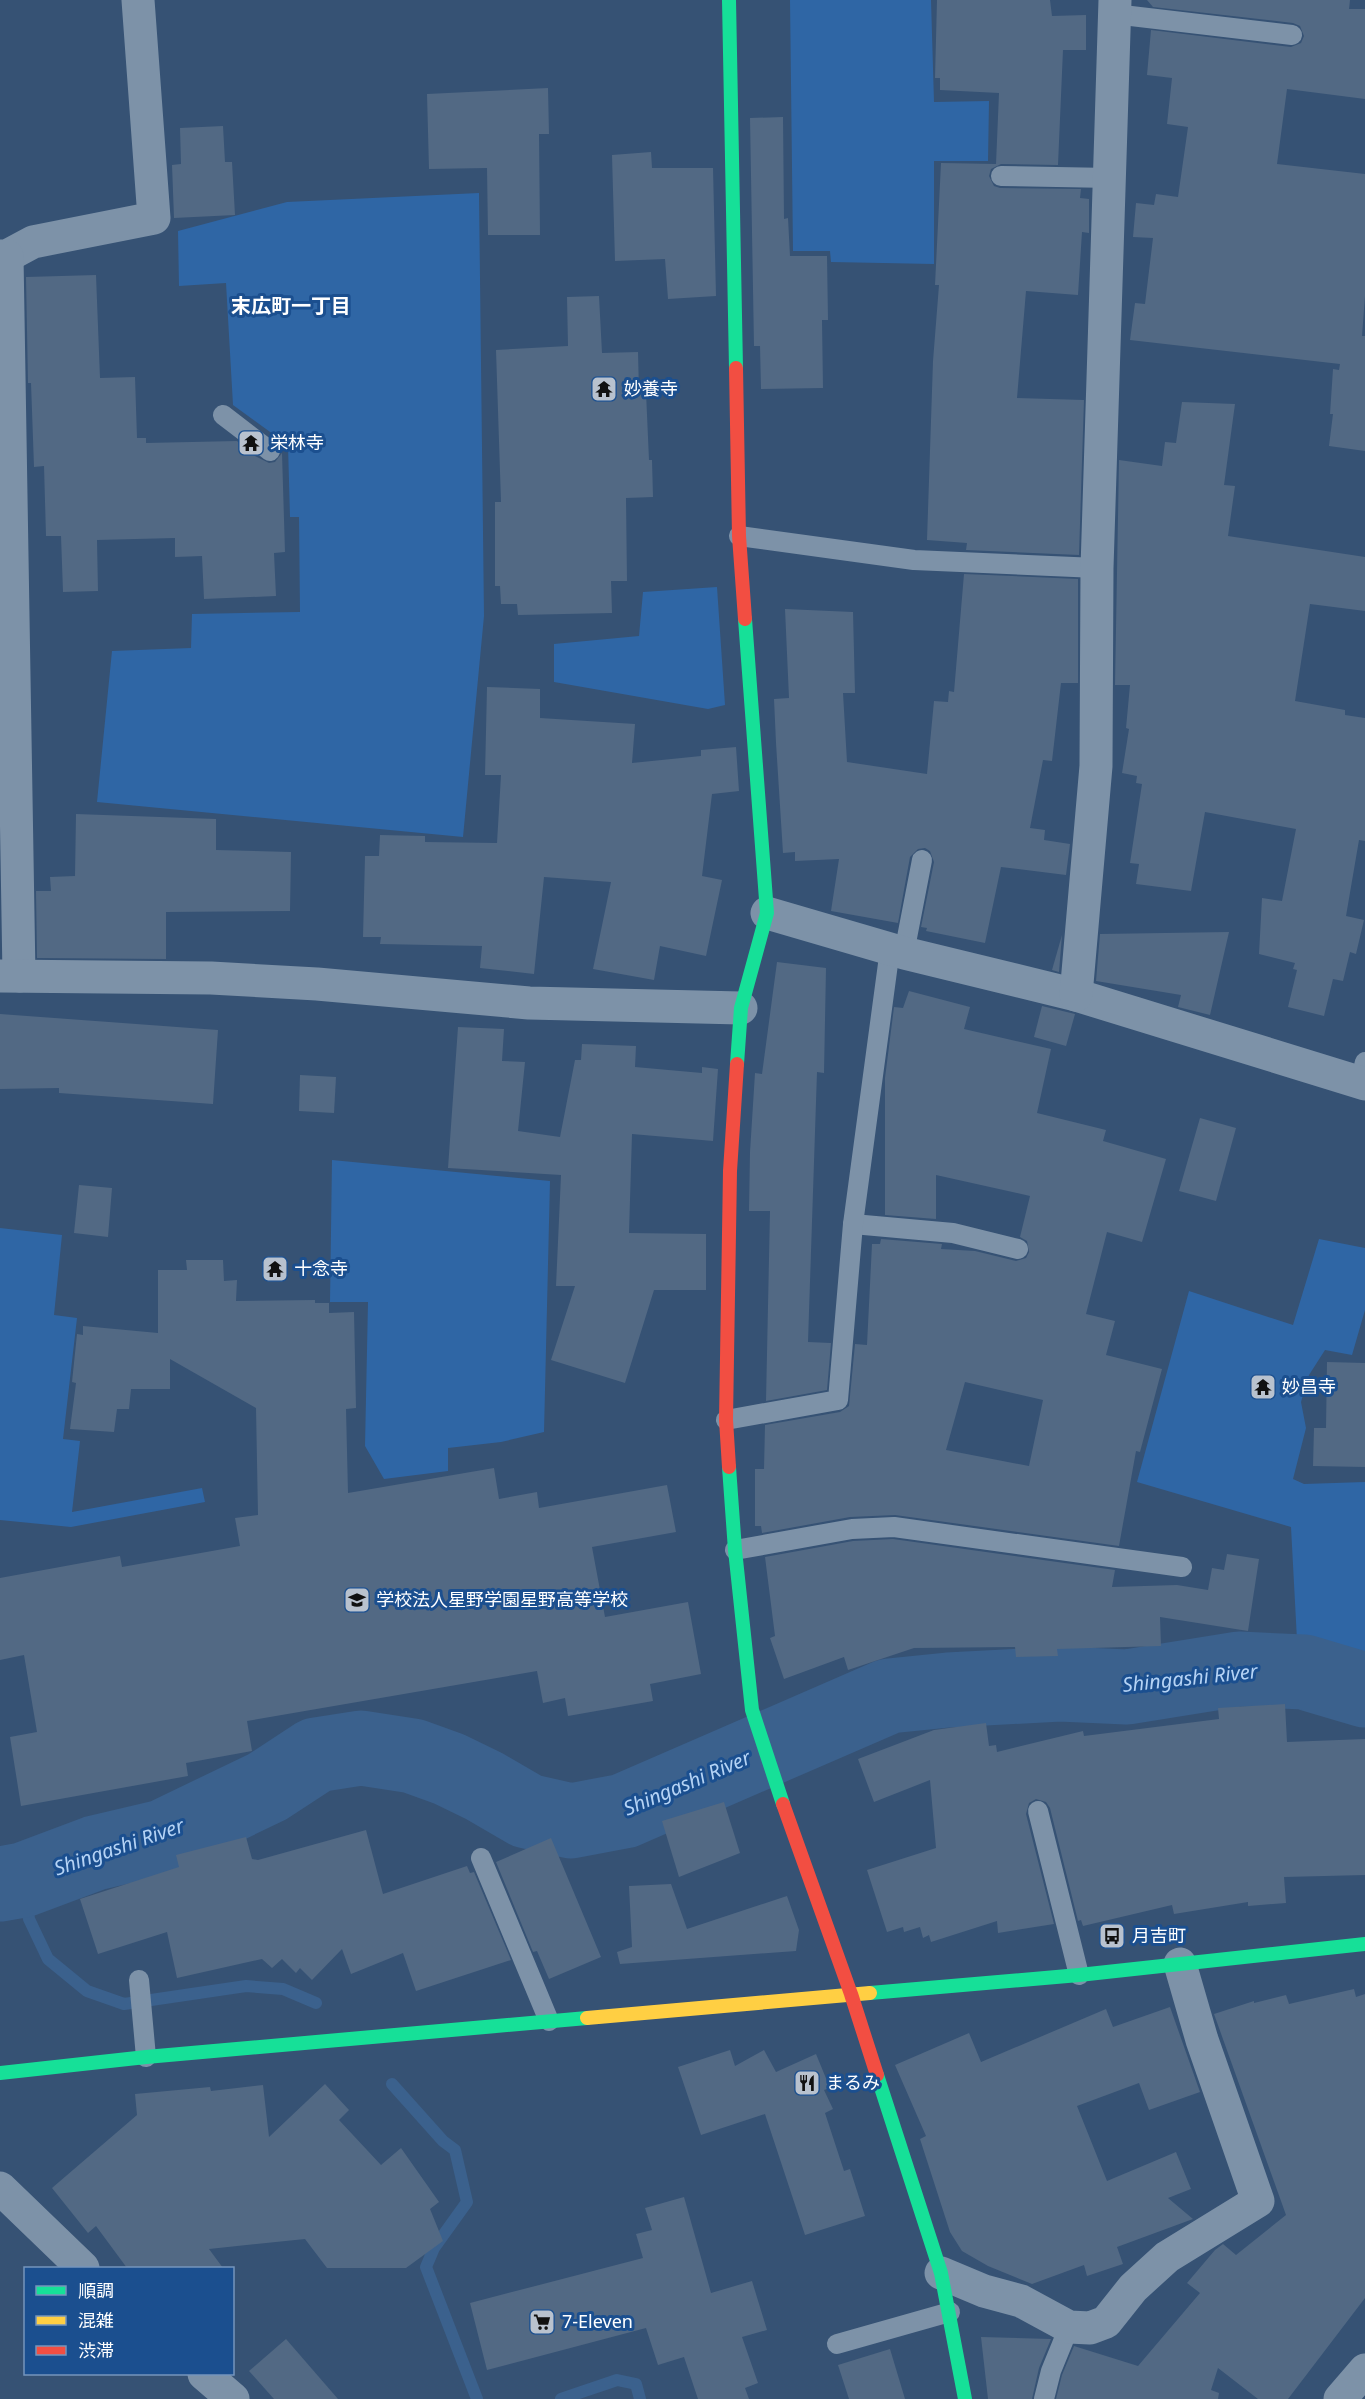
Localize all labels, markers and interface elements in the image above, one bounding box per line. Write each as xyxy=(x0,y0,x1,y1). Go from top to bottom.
district label: 末広町一丁目 xyxy=(231,292,351,319)
temple icon: 妙養寺 xyxy=(589,374,619,404)
place label: 妙養寺 xyxy=(624,376,678,400)
temple icon: 栄林寺 xyxy=(236,428,266,458)
place label: 栄林寺 xyxy=(270,430,324,454)
temple icon: 十念寺 xyxy=(260,1254,290,1284)
place label: 十念寺 xyxy=(294,1256,348,1280)
temple icon: 妙昌寺 xyxy=(1248,1372,1278,1402)
place label: 妙昌寺 xyxy=(1282,1374,1336,1398)
school or university icon: 学校法人星野学園星野高等学校 xyxy=(342,1585,372,1615)
place label: 学校法人星野学園星野高等学校 xyxy=(376,1587,628,1611)
water label: Shingashi River xyxy=(1121,1657,1260,1698)
water label: Shingashi River xyxy=(619,1743,756,1822)
water label: Shingashi River xyxy=(50,1811,188,1881)
bus stop icon: 月吉町 xyxy=(1097,1921,1127,1951)
place label: 月吉町 xyxy=(1132,1923,1186,1947)
restaurant icon: まるみ xyxy=(792,2068,822,2098)
place label: まるみ xyxy=(826,2070,880,2094)
legend xyxy=(24,2267,234,2375)
text: 順調 xyxy=(78,2278,114,2302)
supermarket icon: 7-Eleven xyxy=(527,2307,557,2337)
text: 混雑 xyxy=(78,2308,114,2332)
place label: 7-Eleven xyxy=(562,2309,633,2333)
text: 渋滞 xyxy=(78,2338,114,2362)

